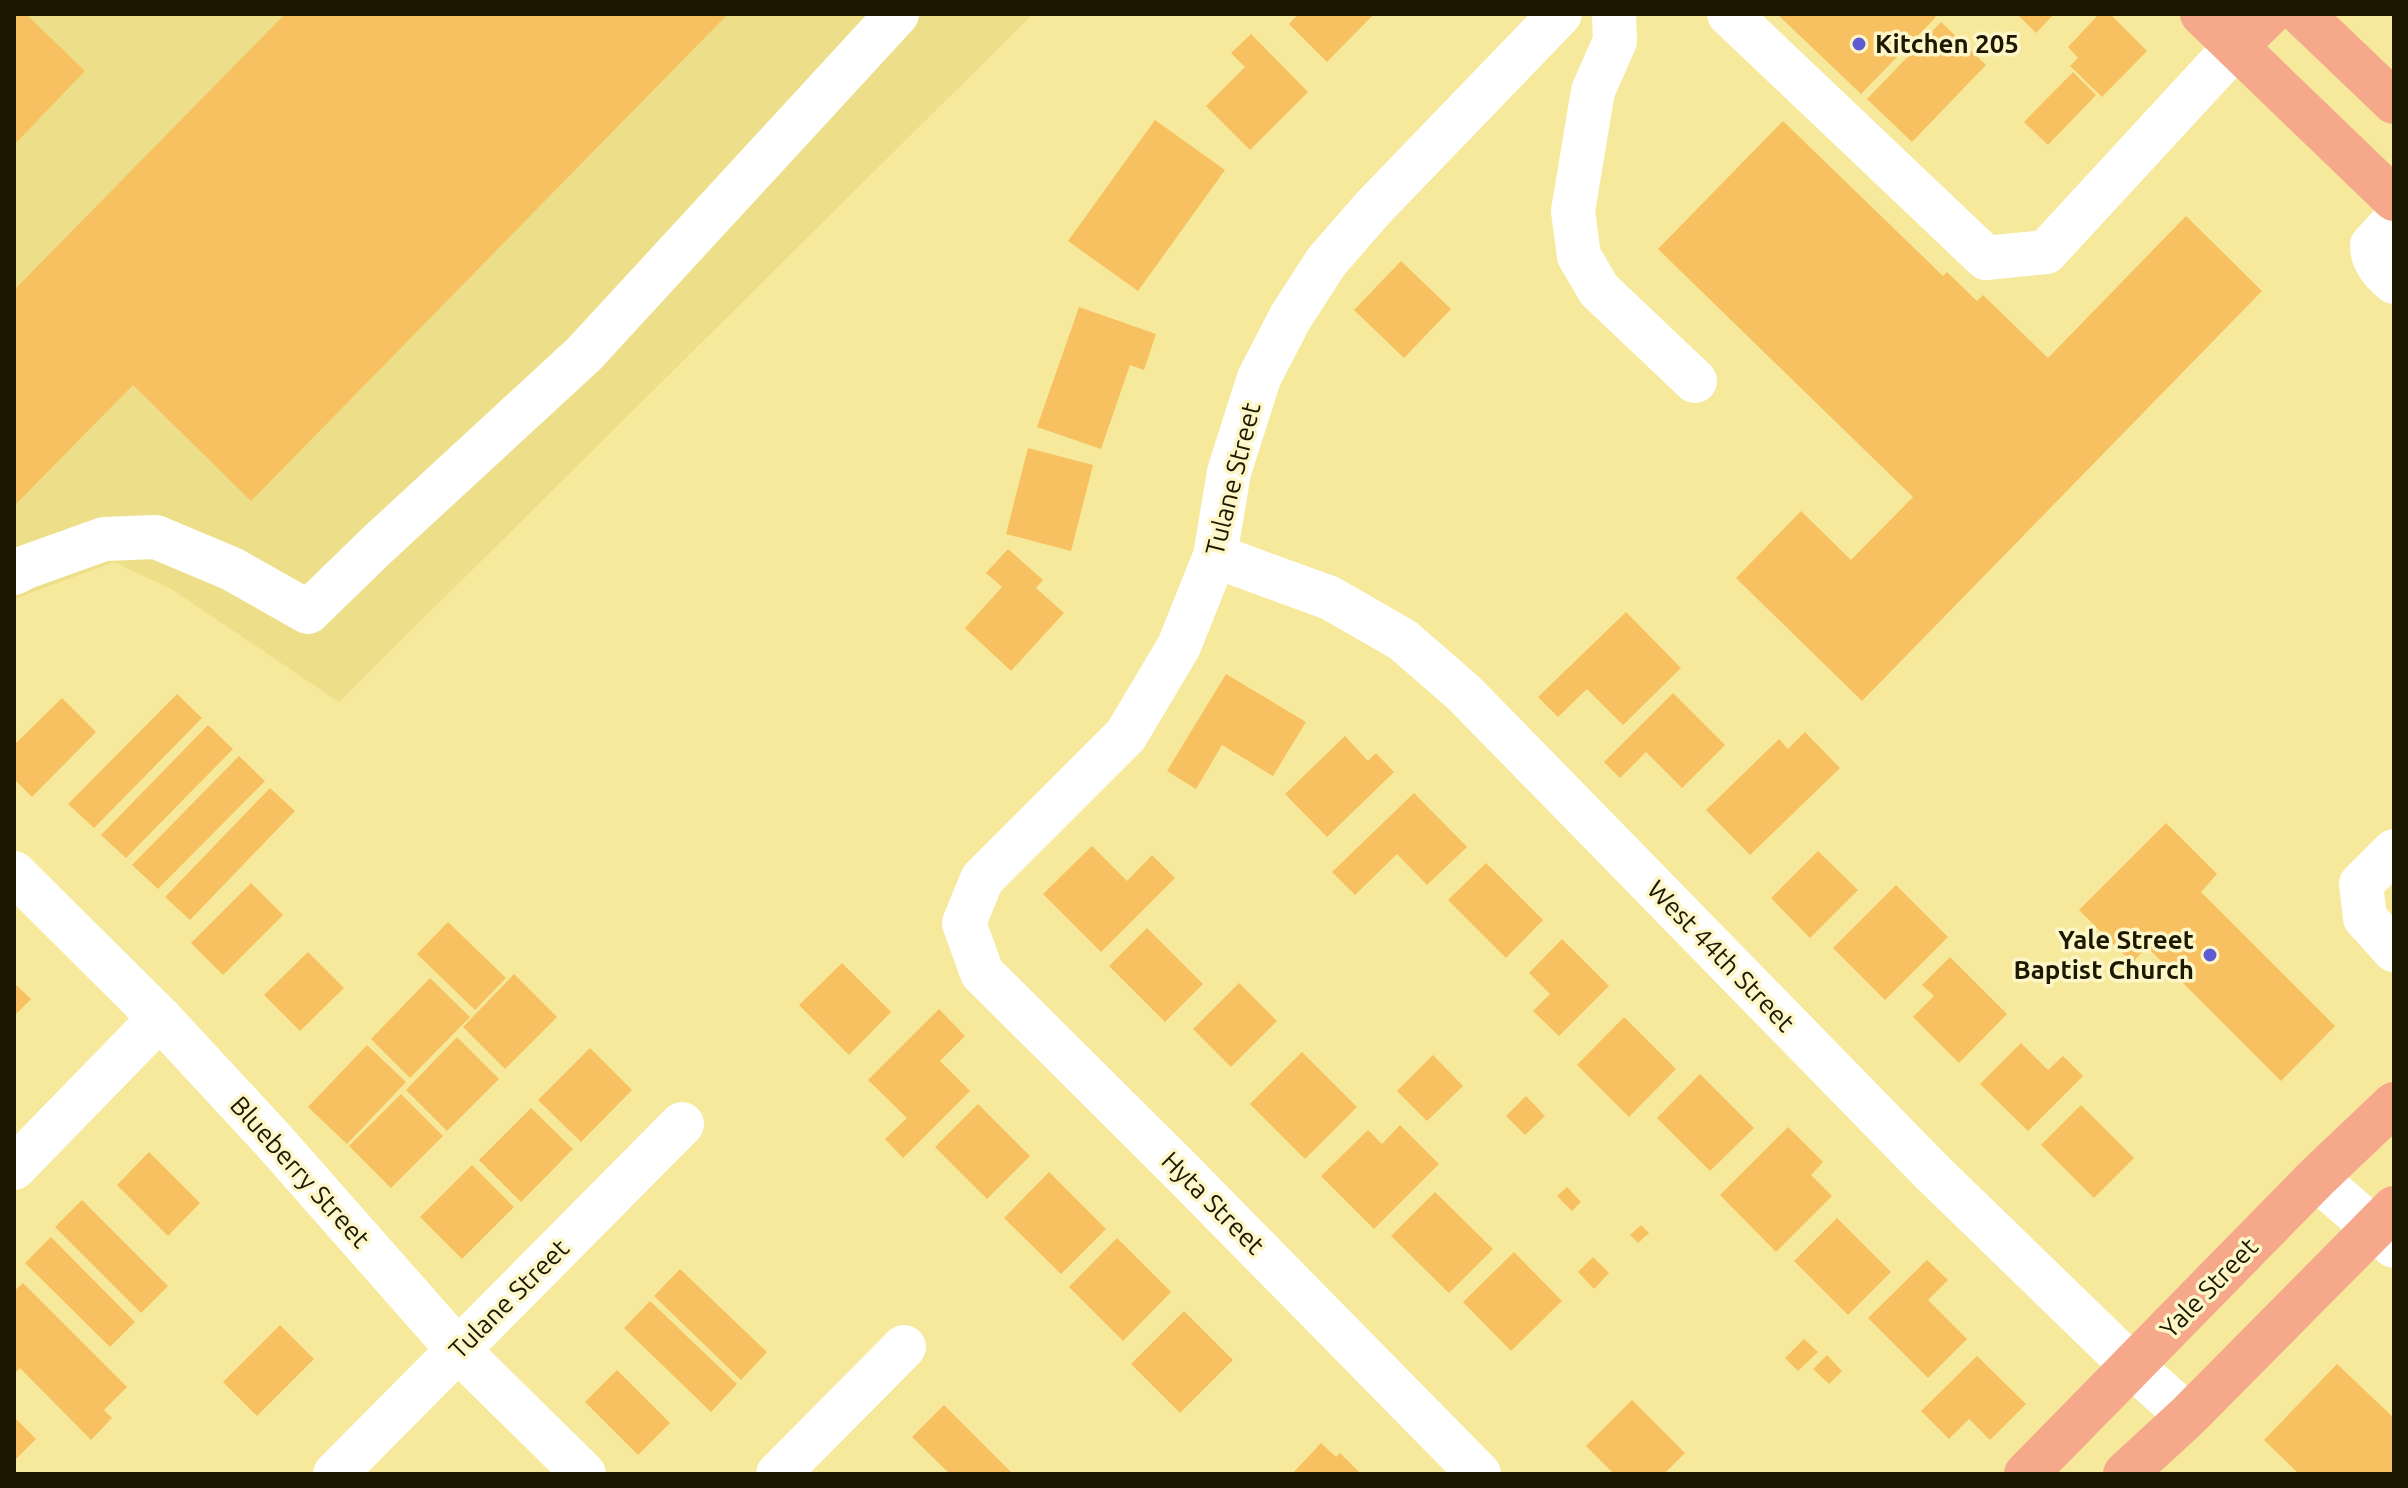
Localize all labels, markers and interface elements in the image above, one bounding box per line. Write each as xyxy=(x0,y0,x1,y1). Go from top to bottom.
place label: Kitchen 205 xyxy=(1875,29,2019,58)
marker: Kitchen 205 xyxy=(1850,35,1868,53)
street label: Tulane Street xyxy=(1200,399,1266,558)
street label: West 44th Street xyxy=(1642,874,1801,1037)
place label: Yale Street Baptist Church xyxy=(2014,925,2194,984)
marker: Yale Street Baptist Church xyxy=(2201,946,2219,964)
street label: Blueberry Street xyxy=(225,1090,376,1253)
street label: Hyta Street xyxy=(1156,1145,1271,1260)
street label: Yale Street xyxy=(2154,1232,2263,1343)
street label: Tulane Street xyxy=(443,1233,574,1364)

